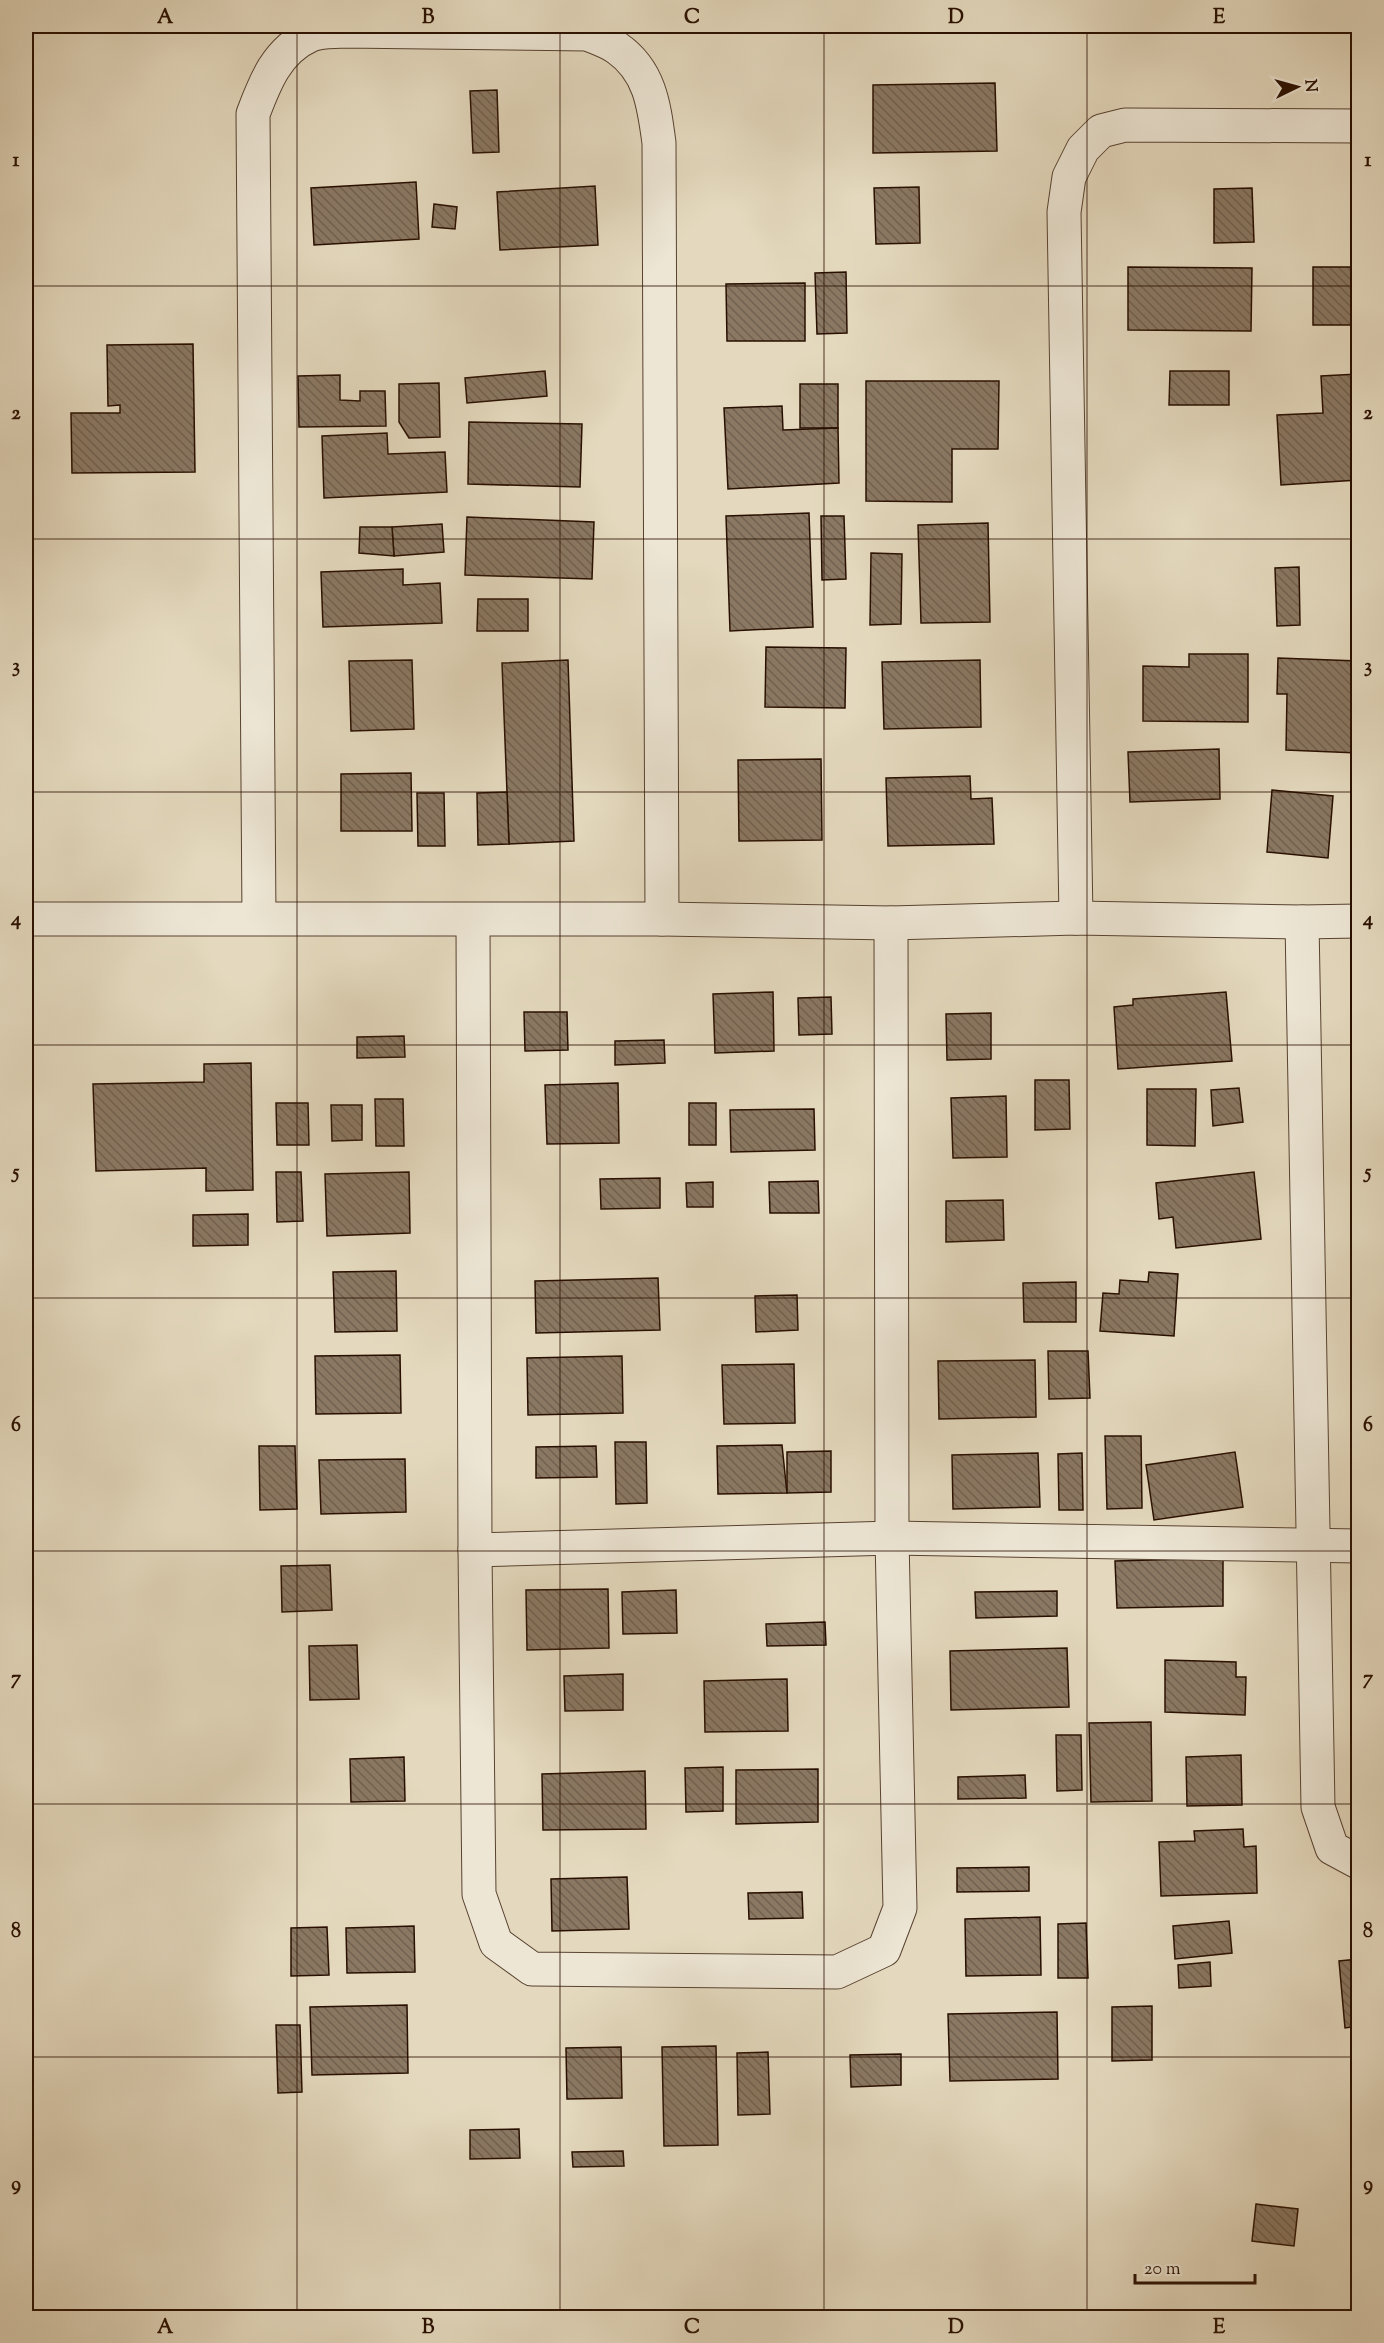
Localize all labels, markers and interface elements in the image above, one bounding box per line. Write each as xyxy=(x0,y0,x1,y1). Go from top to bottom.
text: A xyxy=(157,4,174,33)
text: B xyxy=(422,4,435,33)
text: C xyxy=(684,4,700,33)
text: D xyxy=(948,4,964,33)
text: E xyxy=(1213,4,1226,33)
north arrow xyxy=(1267,57,1327,117)
text: N xyxy=(1297,79,1321,93)
text: 1 xyxy=(13,147,20,176)
text: 1 xyxy=(1365,147,1372,176)
text: 2 xyxy=(11,400,21,429)
text: 2 xyxy=(1363,400,1373,429)
text: 3 xyxy=(12,653,20,682)
text: 3 xyxy=(1364,653,1372,682)
text: 4 xyxy=(10,906,21,935)
text: 4 xyxy=(1362,906,1373,935)
text: 5 xyxy=(11,1159,20,1188)
text: 5 xyxy=(1363,1159,1372,1188)
text: 6 xyxy=(11,1412,21,1441)
text: 6 xyxy=(1363,1412,1373,1441)
text: 7 xyxy=(11,1665,22,1694)
text: 7 xyxy=(1363,1665,1374,1694)
text: 8 xyxy=(11,1918,21,1947)
text: 8 xyxy=(1363,1918,1373,1947)
text: 9 xyxy=(11,2171,21,2200)
text: 9 xyxy=(1363,2171,1373,2200)
scale bar xyxy=(1135,2247,1255,2285)
text: 20 m xyxy=(1144,2257,1181,2283)
text: A xyxy=(157,2314,174,2343)
text: B xyxy=(422,2314,435,2343)
text: C xyxy=(684,2314,700,2343)
text: D xyxy=(948,2314,964,2343)
text: E xyxy=(1213,2314,1226,2343)

